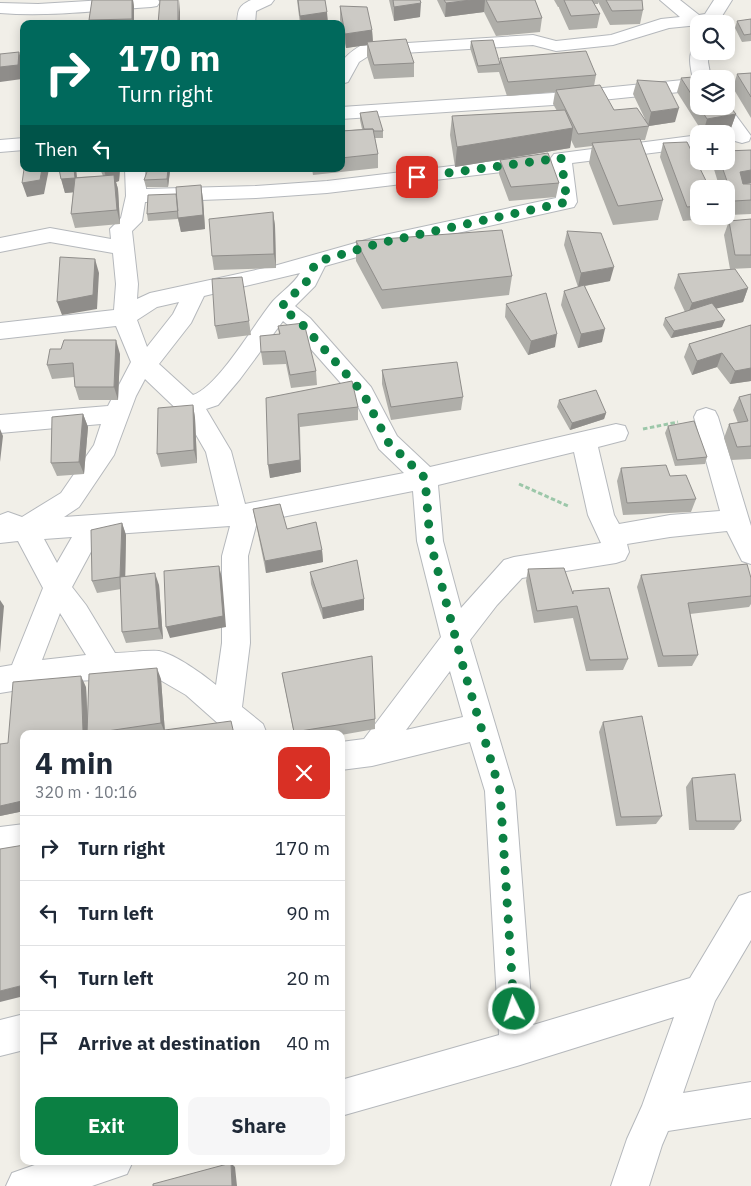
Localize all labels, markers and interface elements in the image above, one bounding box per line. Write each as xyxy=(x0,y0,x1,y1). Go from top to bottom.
map controls xyxy=(690,15,735,225)
button: search xyxy=(690,15,735,60)
text: 170 m xyxy=(118,35,221,81)
icon: right xyxy=(35,40,100,105)
button: layers xyxy=(690,70,735,115)
text: Turn right xyxy=(118,79,213,108)
button: + xyxy=(690,125,735,170)
icon: left xyxy=(88,135,116,163)
text: Then xyxy=(35,137,78,161)
pin xyxy=(396,156,438,198)
icon: arrive xyxy=(403,163,431,191)
button: − xyxy=(690,180,735,225)
text: 4 min xyxy=(35,743,113,782)
button: close xyxy=(278,747,330,799)
text: 320 m · 10:16 xyxy=(35,782,137,802)
icon: right xyxy=(35,834,63,862)
text: Turn right xyxy=(78,836,165,860)
text: 170 m xyxy=(275,836,330,860)
icon: left xyxy=(35,899,63,927)
text: Turn left xyxy=(78,901,154,925)
text: 90 m xyxy=(286,901,330,925)
icon: left xyxy=(35,964,63,992)
text: Turn left xyxy=(78,966,154,990)
text: 20 m xyxy=(286,966,330,990)
position arrow xyxy=(487,982,539,1034)
icon: arrive xyxy=(35,1029,63,1057)
text: Arrive at destination xyxy=(78,1031,261,1055)
text: 40 m xyxy=(286,1031,330,1055)
button: Exit xyxy=(35,1097,178,1155)
button: Share xyxy=(188,1097,330,1155)

